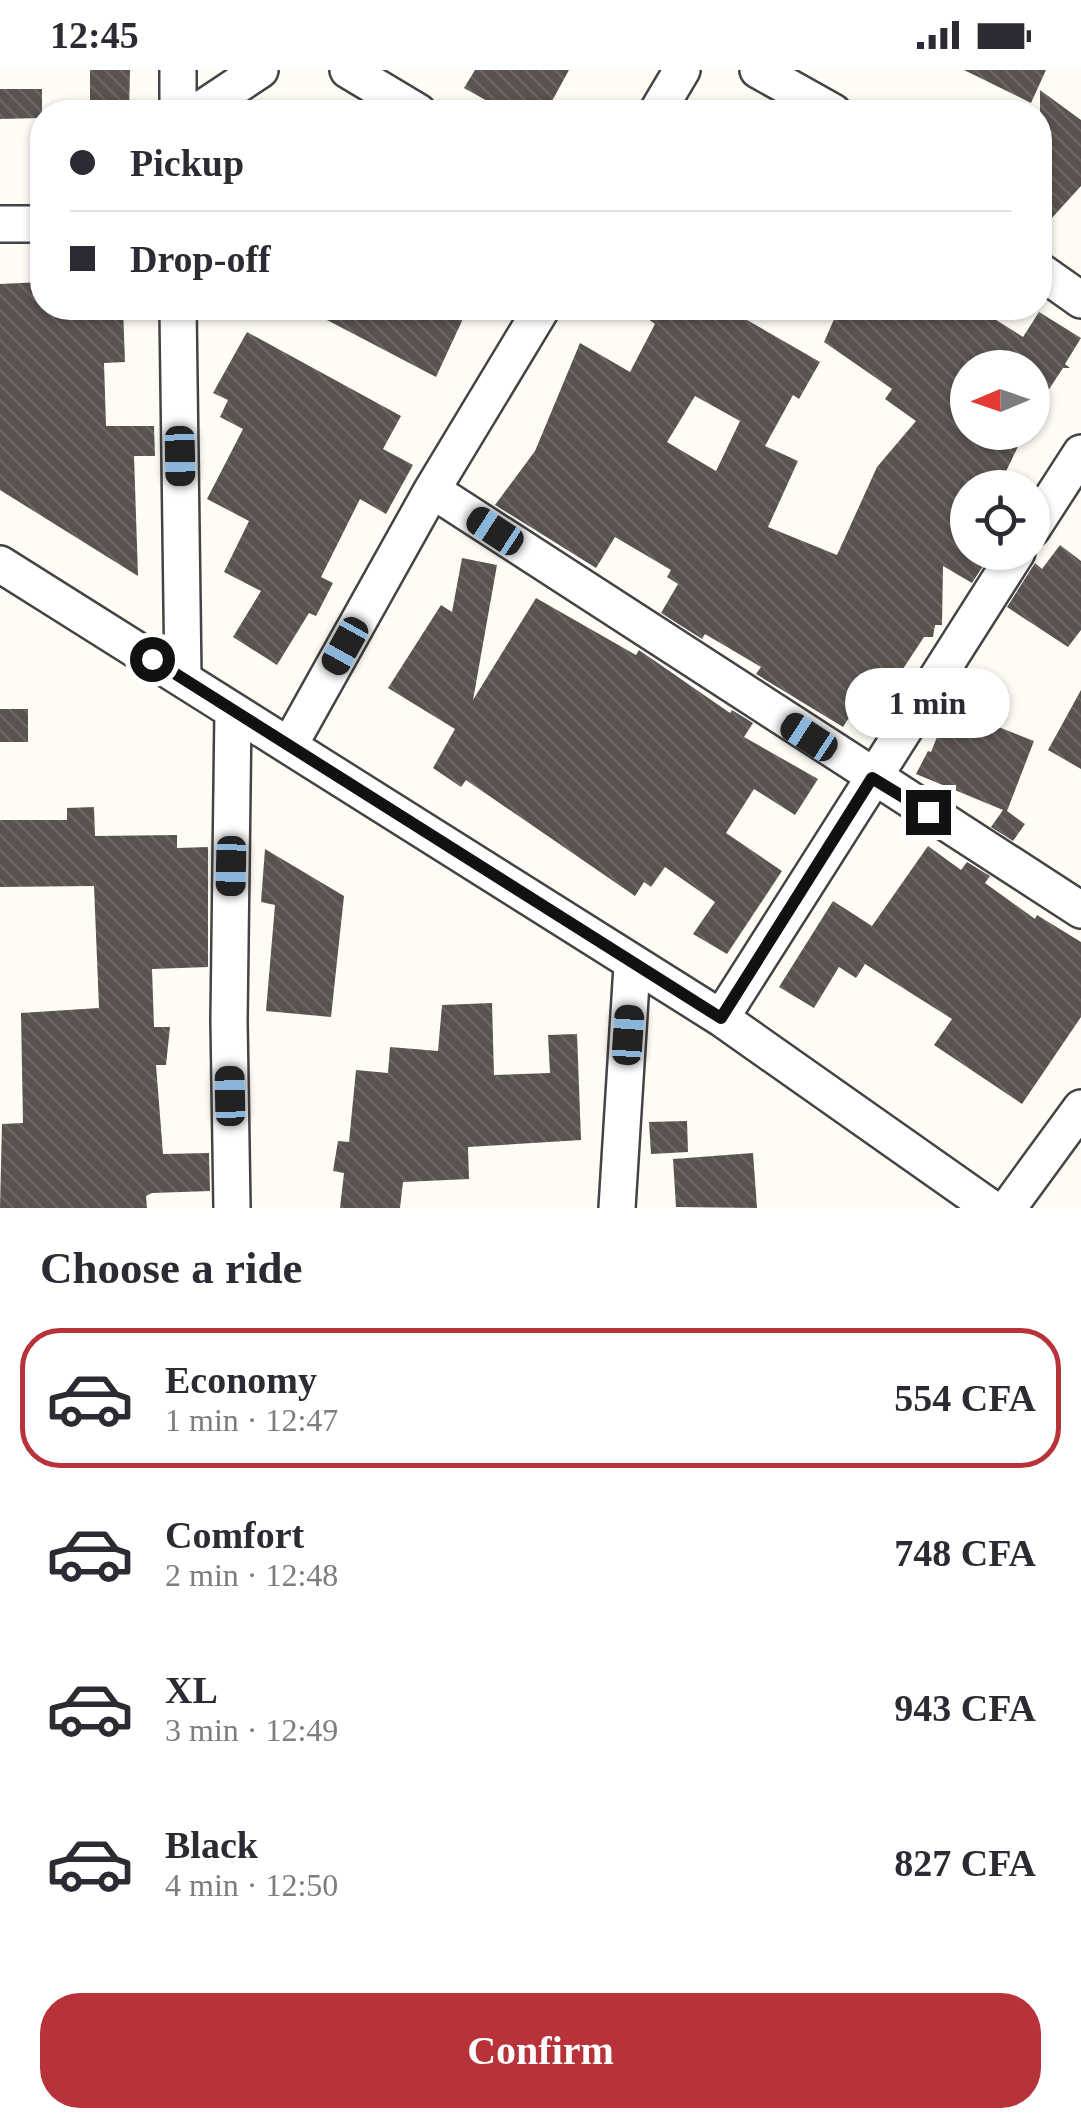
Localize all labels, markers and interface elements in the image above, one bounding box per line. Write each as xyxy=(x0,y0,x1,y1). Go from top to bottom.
text: 12:45 xyxy=(50,14,139,56)
text: Pickup xyxy=(130,142,244,184)
text: Drop-off xyxy=(130,238,271,280)
north arrow xyxy=(950,350,1050,450)
map controls xyxy=(950,350,1050,570)
car xyxy=(164,426,196,486)
button: locate xyxy=(950,470,1050,570)
car xyxy=(462,502,528,560)
car xyxy=(317,612,373,680)
route start xyxy=(130,637,175,682)
callout: 1 min xyxy=(846,667,1010,737)
text: 1 min xyxy=(889,685,966,721)
car xyxy=(776,708,842,766)
route end xyxy=(906,790,951,835)
car xyxy=(215,836,247,896)
car xyxy=(611,1004,645,1066)
car xyxy=(214,1066,246,1126)
text: Choose a ride xyxy=(40,1243,303,1293)
icon: car xyxy=(45,1353,135,1443)
text: Economy xyxy=(165,1359,317,1401)
text: 554 CFA xyxy=(894,1377,1036,1419)
text: 1 min · 12:47 xyxy=(165,1402,338,1438)
icon: car xyxy=(45,1508,135,1598)
text: Comfort xyxy=(165,1514,304,1556)
text: 748 CFA xyxy=(894,1532,1036,1574)
text: 2 min · 12:48 xyxy=(165,1557,338,1593)
icon: car xyxy=(45,1663,135,1753)
text: XL xyxy=(165,1669,218,1711)
text: 943 CFA xyxy=(894,1687,1036,1729)
text: 3 min · 12:49 xyxy=(165,1712,338,1748)
icon: car xyxy=(45,1818,135,1908)
text: Black xyxy=(165,1824,258,1866)
text: 827 CFA xyxy=(894,1842,1036,1884)
text: 4 min · 12:50 xyxy=(165,1867,338,1903)
button: Confirm xyxy=(40,1993,1041,2108)

